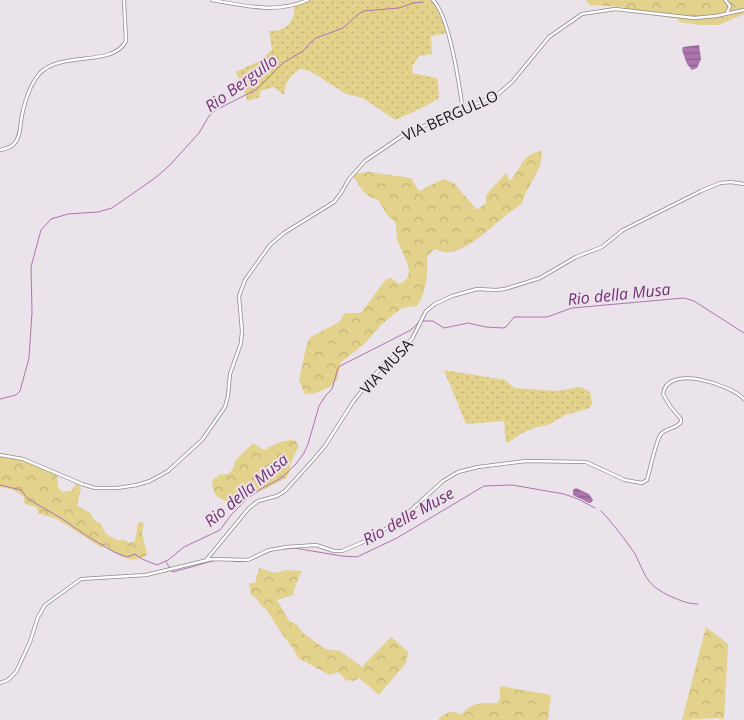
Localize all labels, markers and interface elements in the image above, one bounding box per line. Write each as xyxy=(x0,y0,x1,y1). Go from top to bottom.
water label: Rio Bergullo xyxy=(200,49,282,117)
street label: VIA BERGULLO xyxy=(399,85,501,145)
water label: Rio della Musa xyxy=(566,278,672,310)
street label: VIA MUSA xyxy=(355,334,417,398)
water label: Rio della Musa xyxy=(199,448,293,532)
water label: Rio delle Muse xyxy=(358,482,458,550)

